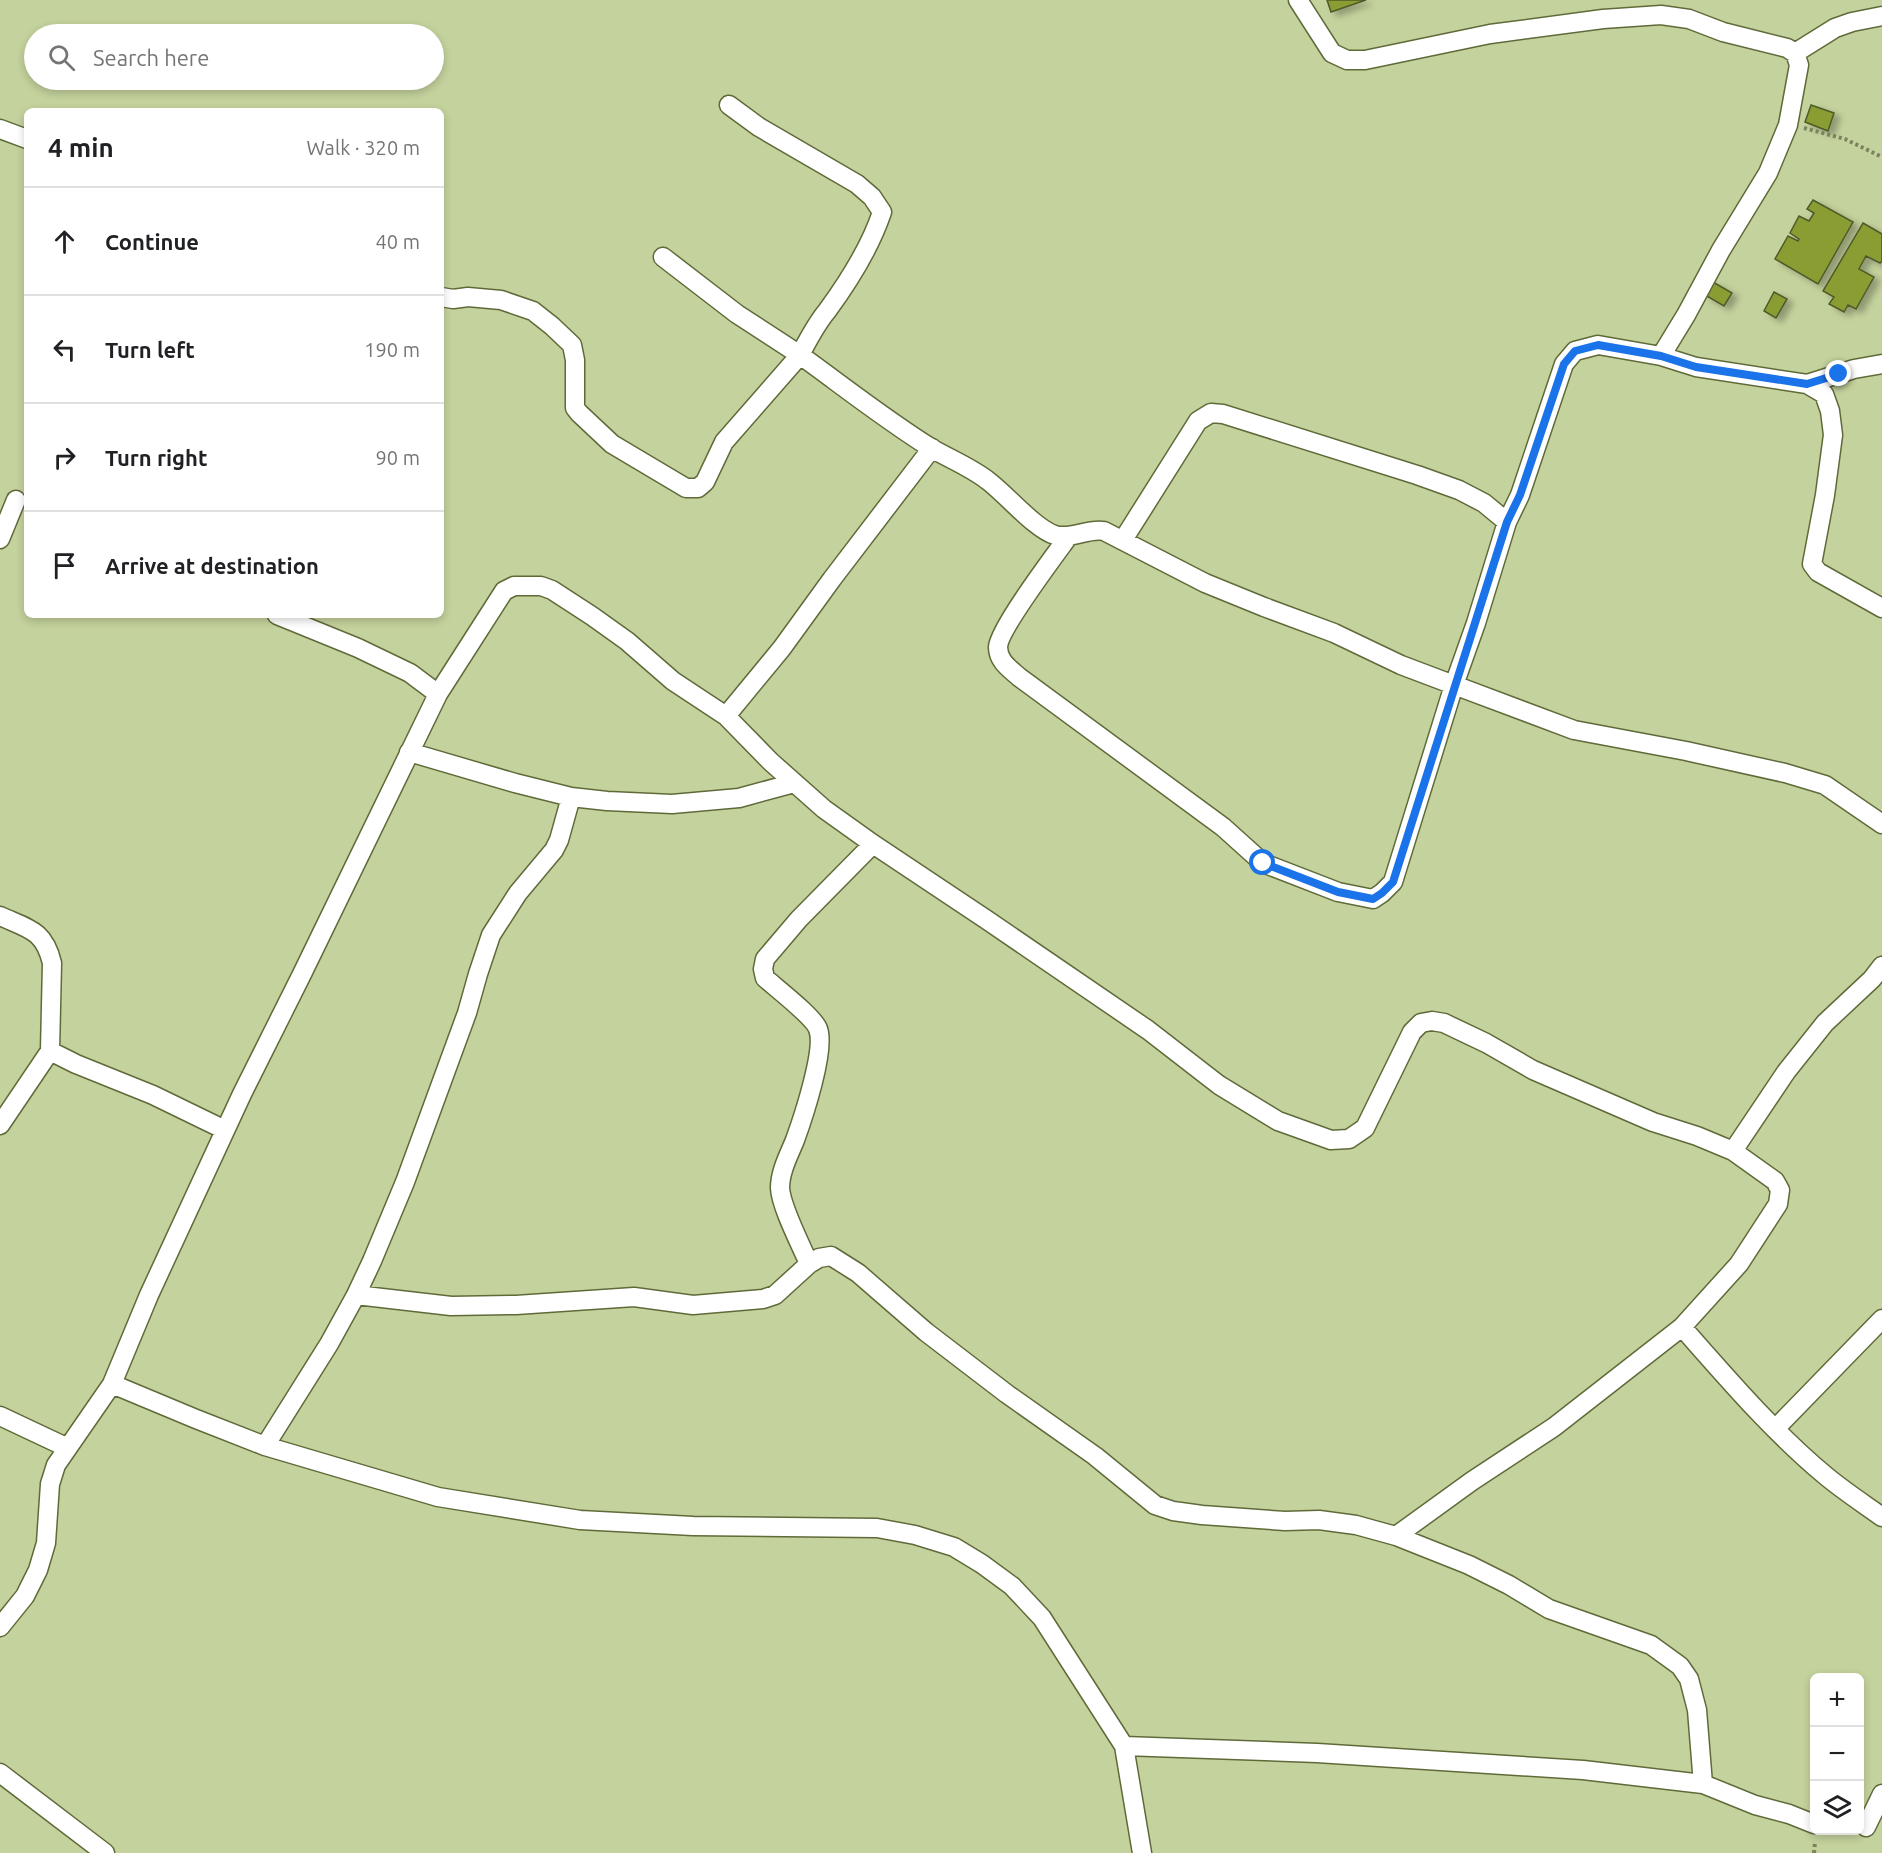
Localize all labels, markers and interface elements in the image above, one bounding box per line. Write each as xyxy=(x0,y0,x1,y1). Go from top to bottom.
search box xyxy=(24,24,444,90)
icon: search xyxy=(45,41,78,74)
text: Search here xyxy=(93,45,209,70)
text: 4 min xyxy=(48,133,114,162)
text: Walk · 320 m xyxy=(307,136,420,159)
icon: ahead xyxy=(48,225,81,258)
text: Continue xyxy=(105,229,199,254)
text: 40 m xyxy=(376,230,420,253)
icon: left xyxy=(48,333,81,366)
text: Turn left xyxy=(105,337,195,362)
text: 190 m xyxy=(364,338,420,361)
route end xyxy=(1825,360,1851,386)
icon: right xyxy=(48,441,81,474)
text: Turn right xyxy=(105,445,207,470)
text: 90 m xyxy=(376,446,420,469)
icon: arrive xyxy=(48,549,81,582)
text: Arrive at destination xyxy=(105,553,319,578)
route start xyxy=(1249,849,1275,875)
map controls xyxy=(1810,1673,1864,1835)
button: + xyxy=(1810,1673,1864,1727)
button: − xyxy=(1810,1727,1864,1781)
button: layers xyxy=(1810,1781,1864,1835)

